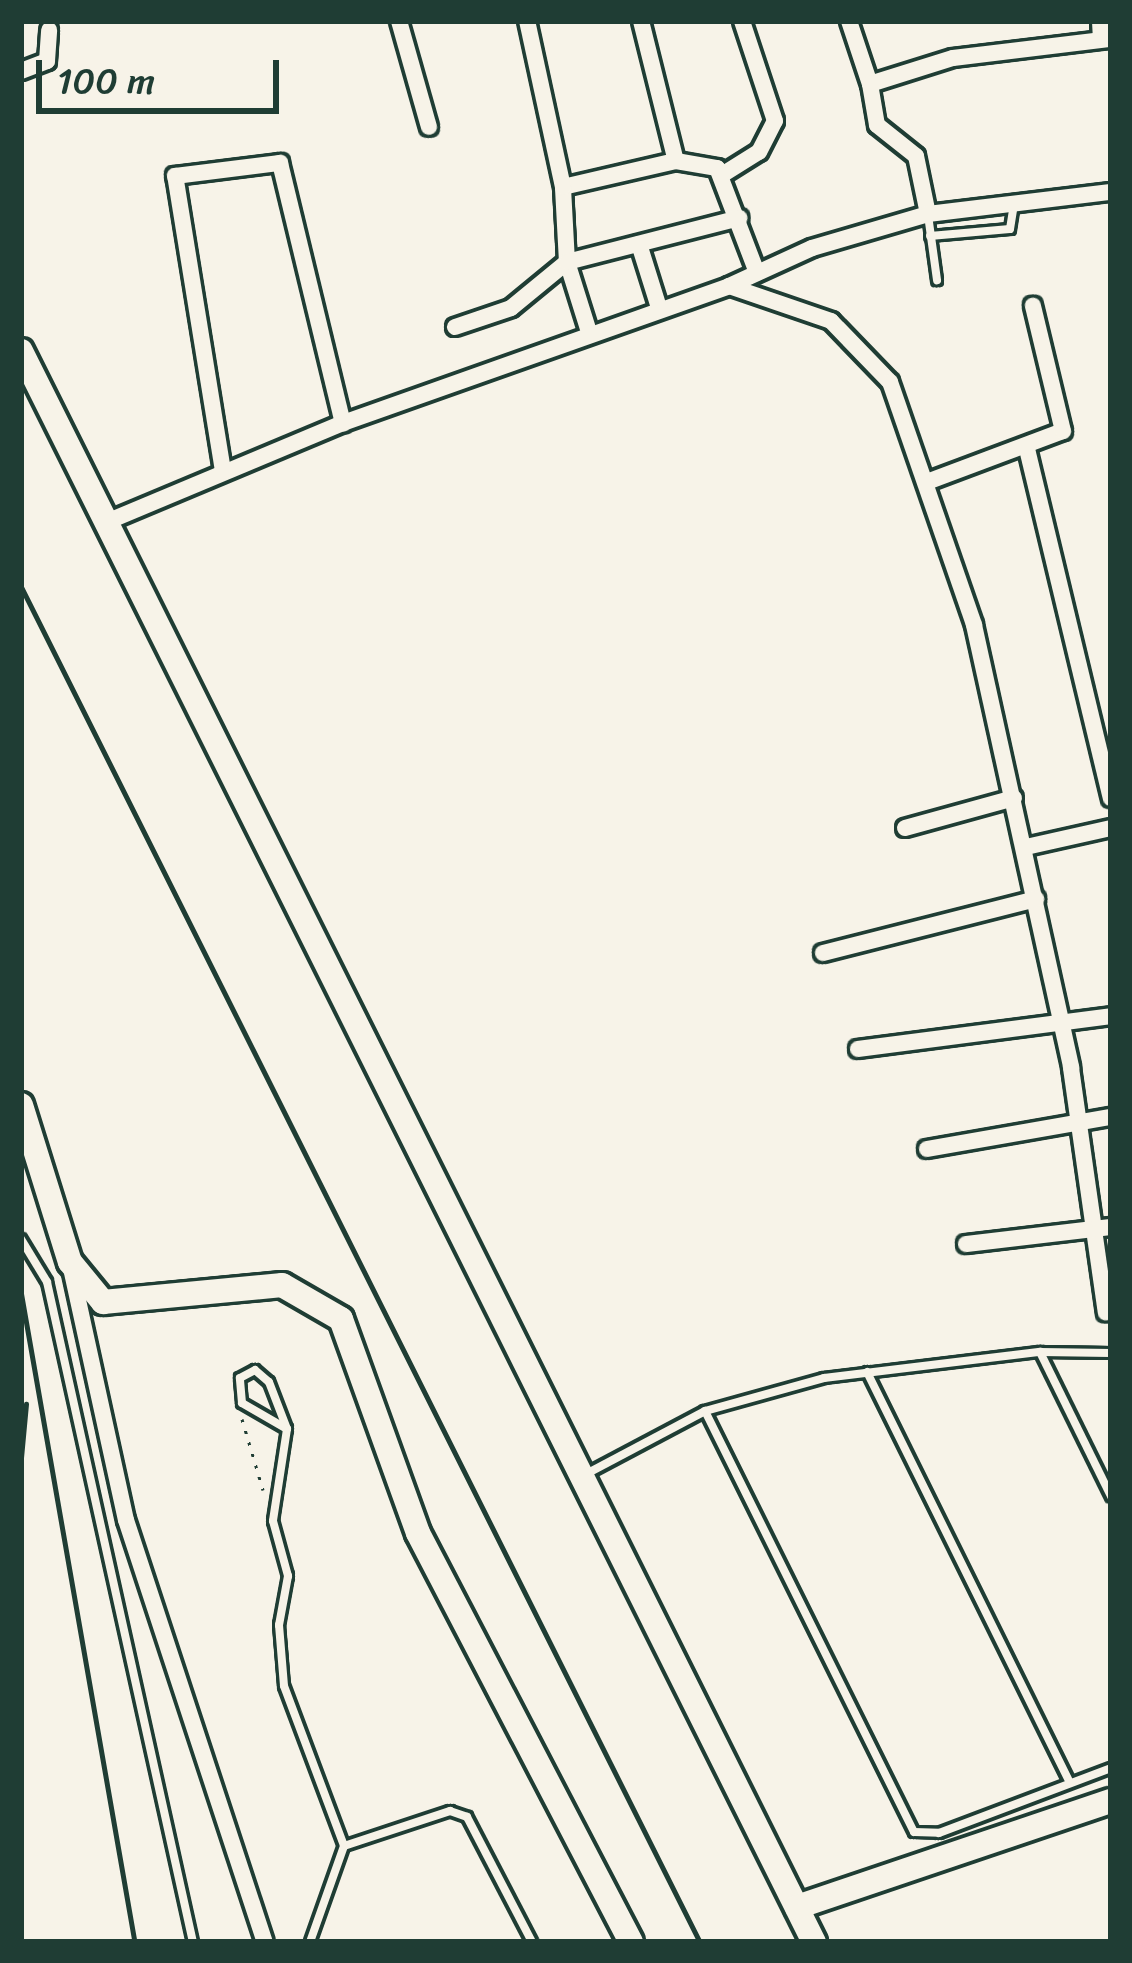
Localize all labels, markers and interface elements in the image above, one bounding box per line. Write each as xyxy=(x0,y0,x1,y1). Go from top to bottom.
scale bar xyxy=(42,36,285,110)
text: 100 m xyxy=(57,49,155,113)

